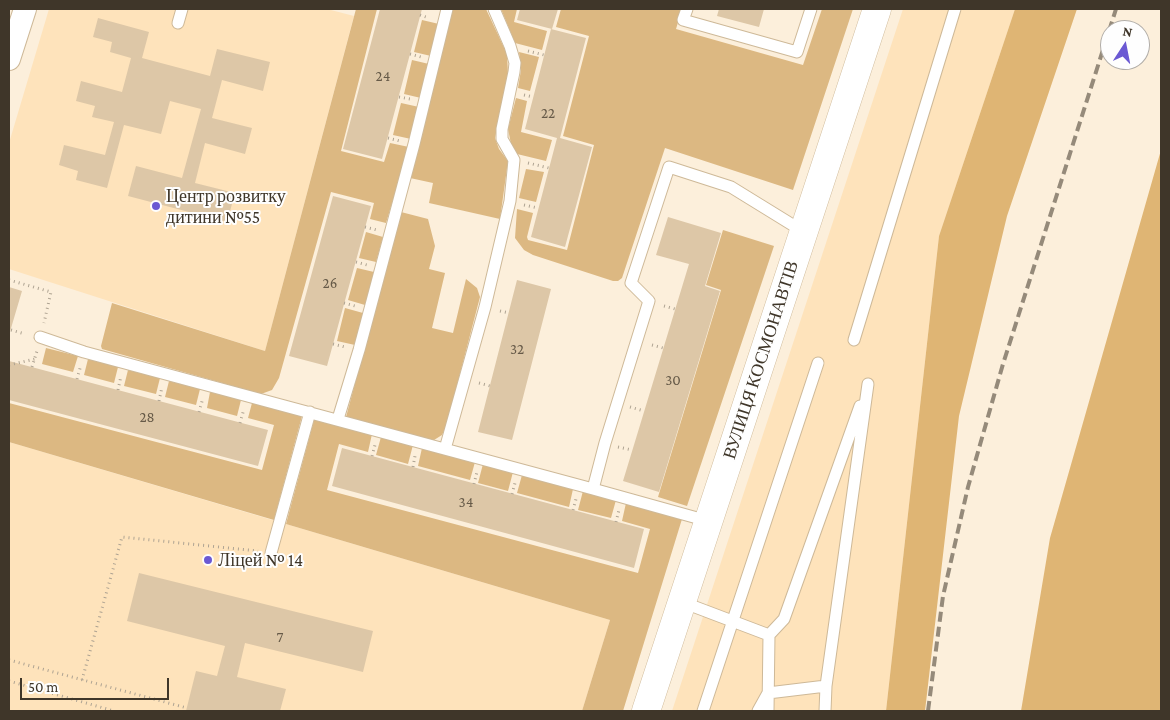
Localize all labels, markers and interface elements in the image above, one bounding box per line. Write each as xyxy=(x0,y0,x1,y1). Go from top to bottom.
north arrow xyxy=(1100,20,1150,70)
text: N xyxy=(1121,22,1134,40)
house number: 24 xyxy=(376,67,390,85)
house number: 22 xyxy=(541,104,555,122)
place label: Центр розвитку дитини №55 xyxy=(166,185,286,228)
marker: Центр розвитку дитини №55 xyxy=(150,200,162,212)
street label: ВУЛИЦЯ КОСМОНАВТІВ xyxy=(719,258,803,462)
house number: 26 xyxy=(323,274,337,292)
house number: 32 xyxy=(510,340,524,358)
house number: 30 xyxy=(665,371,681,389)
house number: 28 xyxy=(139,408,155,426)
house number: 34 xyxy=(459,493,473,511)
place label: Ліцей № 14 xyxy=(218,549,303,571)
marker: Ліцей № 14 xyxy=(202,554,214,566)
house number: 7 xyxy=(277,628,283,646)
scale bar xyxy=(22,668,171,700)
text: 50 m xyxy=(28,679,58,695)

